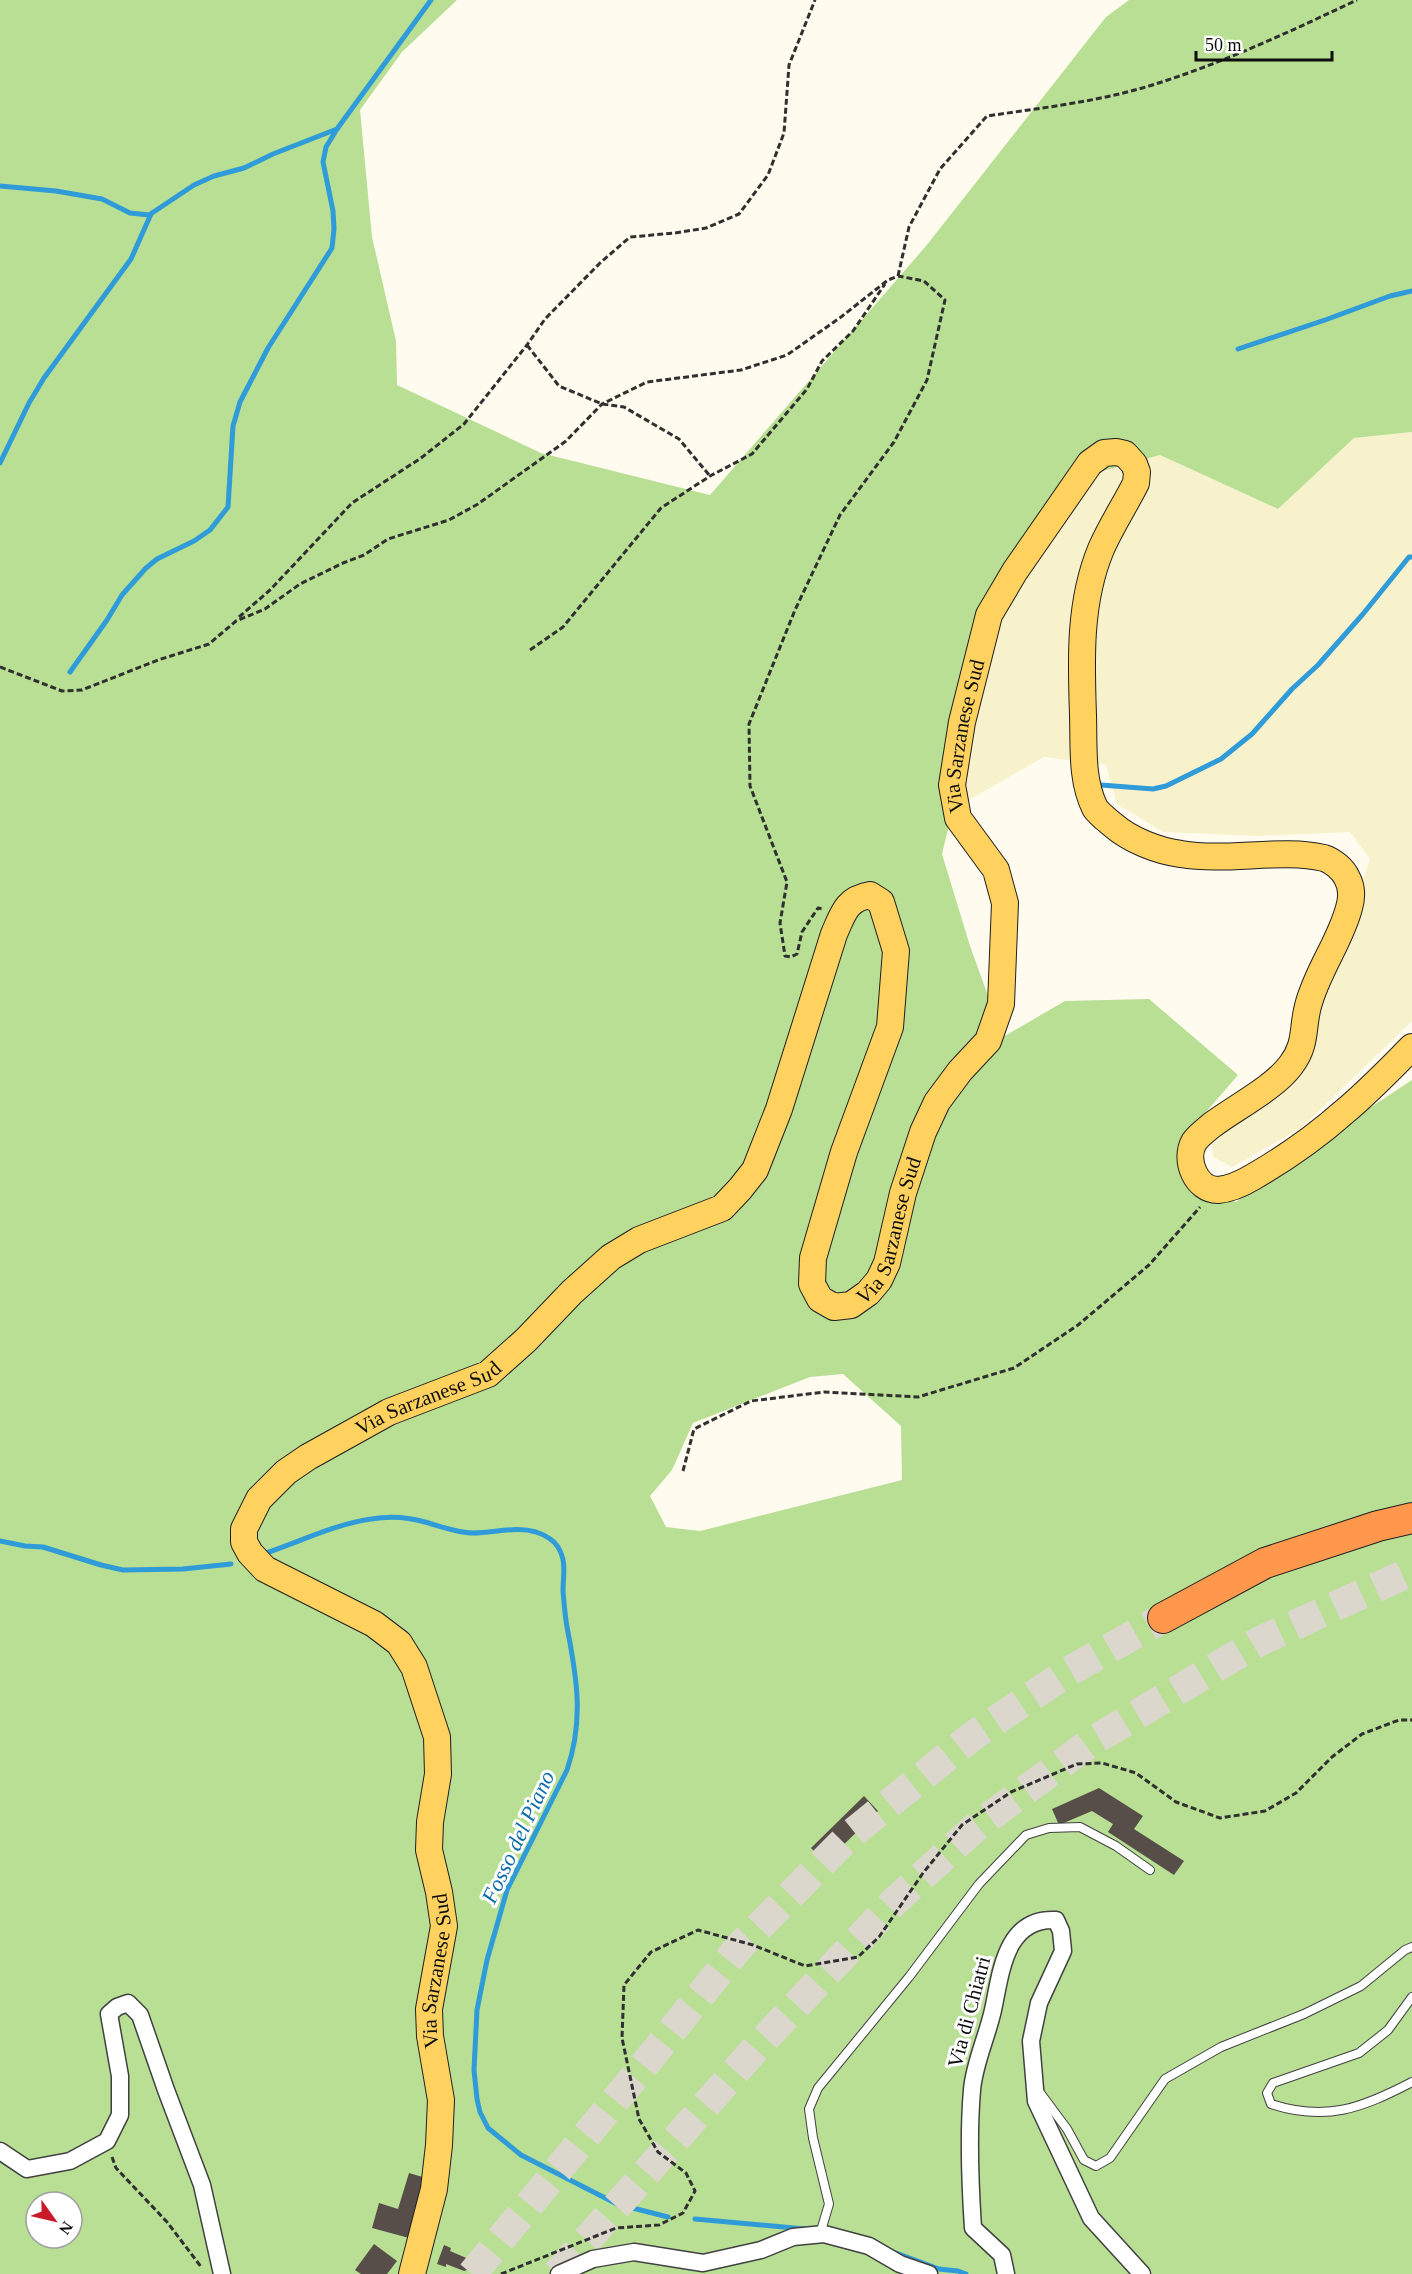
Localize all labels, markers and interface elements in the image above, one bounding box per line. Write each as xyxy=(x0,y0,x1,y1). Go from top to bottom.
scale bar xyxy=(1196,24,1332,62)
text: 50 m xyxy=(1205,35,1242,55)
street label: Via Sarzanese Sud xyxy=(940,656,989,815)
street label: Via Sarzanese Sud xyxy=(852,1153,926,1309)
street label: Via Sarzanese Sud xyxy=(351,1356,506,1440)
water label: Fosso del Piano xyxy=(476,1767,560,1908)
street label: Via Sarzanese Sud xyxy=(416,1891,456,2050)
street label: Via di Chiatri xyxy=(943,1954,995,2070)
north arrow xyxy=(24,2190,84,2250)
text: N xyxy=(55,2219,76,2238)

